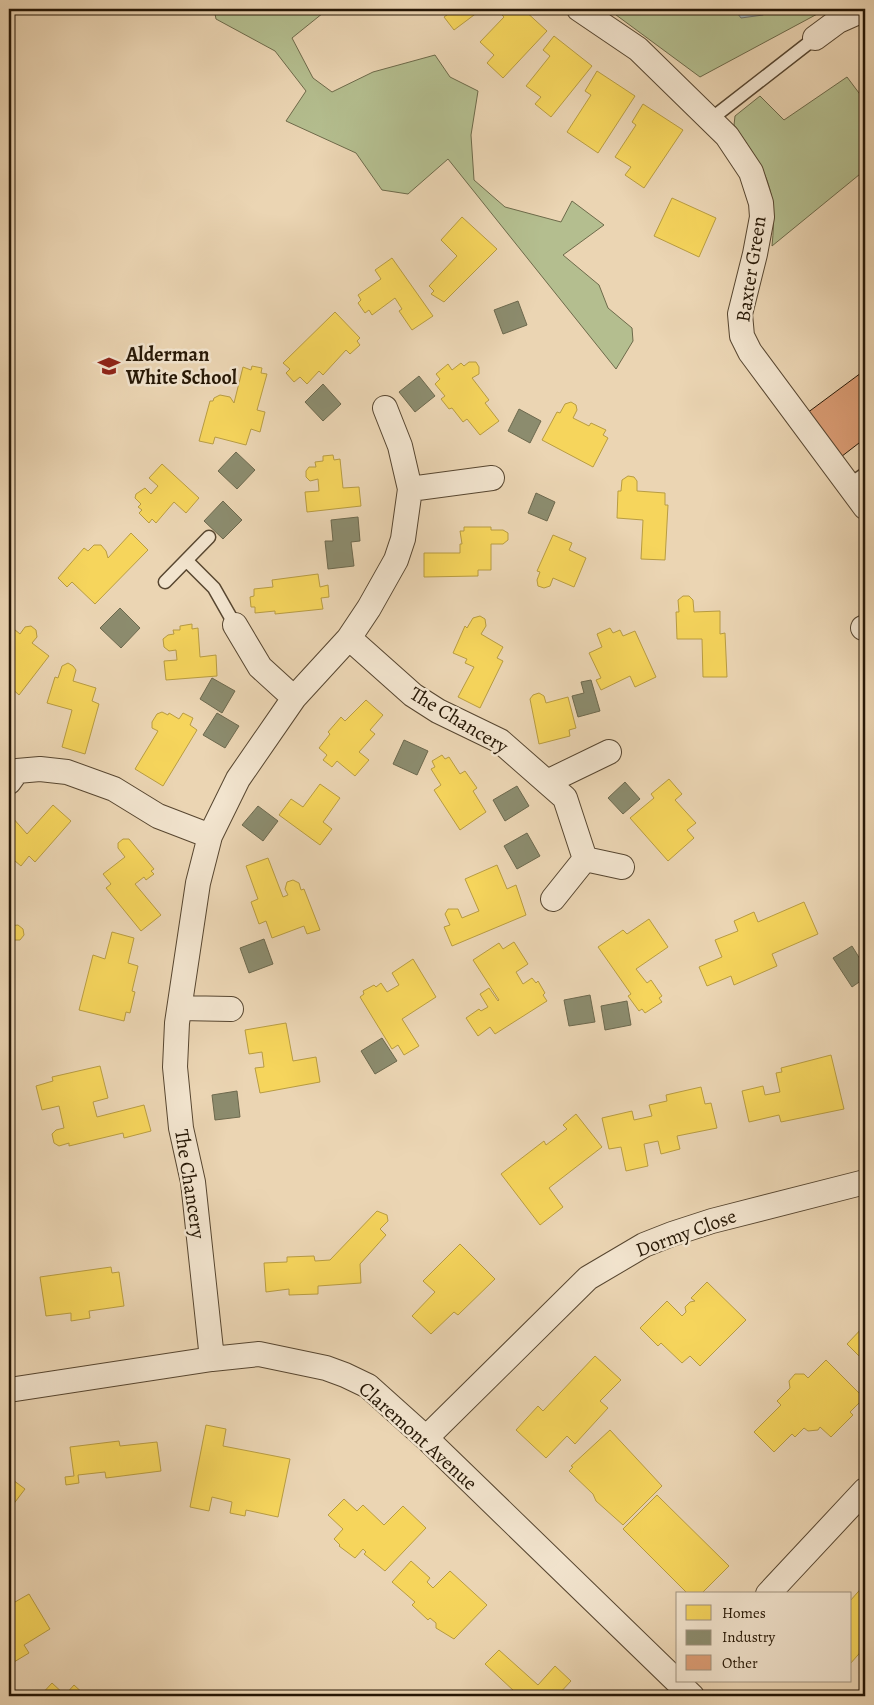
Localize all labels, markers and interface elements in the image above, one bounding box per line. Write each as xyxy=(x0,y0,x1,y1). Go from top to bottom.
street label: Baxter Green xyxy=(729,214,773,324)
place label: Alderman White School xyxy=(125,341,238,391)
school or university icon: Alderman White School xyxy=(96,353,122,379)
street label: The Chancery xyxy=(405,680,514,761)
street label: The Chancery xyxy=(168,1127,212,1242)
street label: Dormy Close xyxy=(632,1202,740,1264)
street label: Claremont Avenue xyxy=(353,1376,483,1497)
legend xyxy=(676,1592,852,1682)
text: Homes xyxy=(722,1603,766,1623)
text: Industry xyxy=(722,1627,776,1647)
text: Other xyxy=(722,1653,758,1673)

